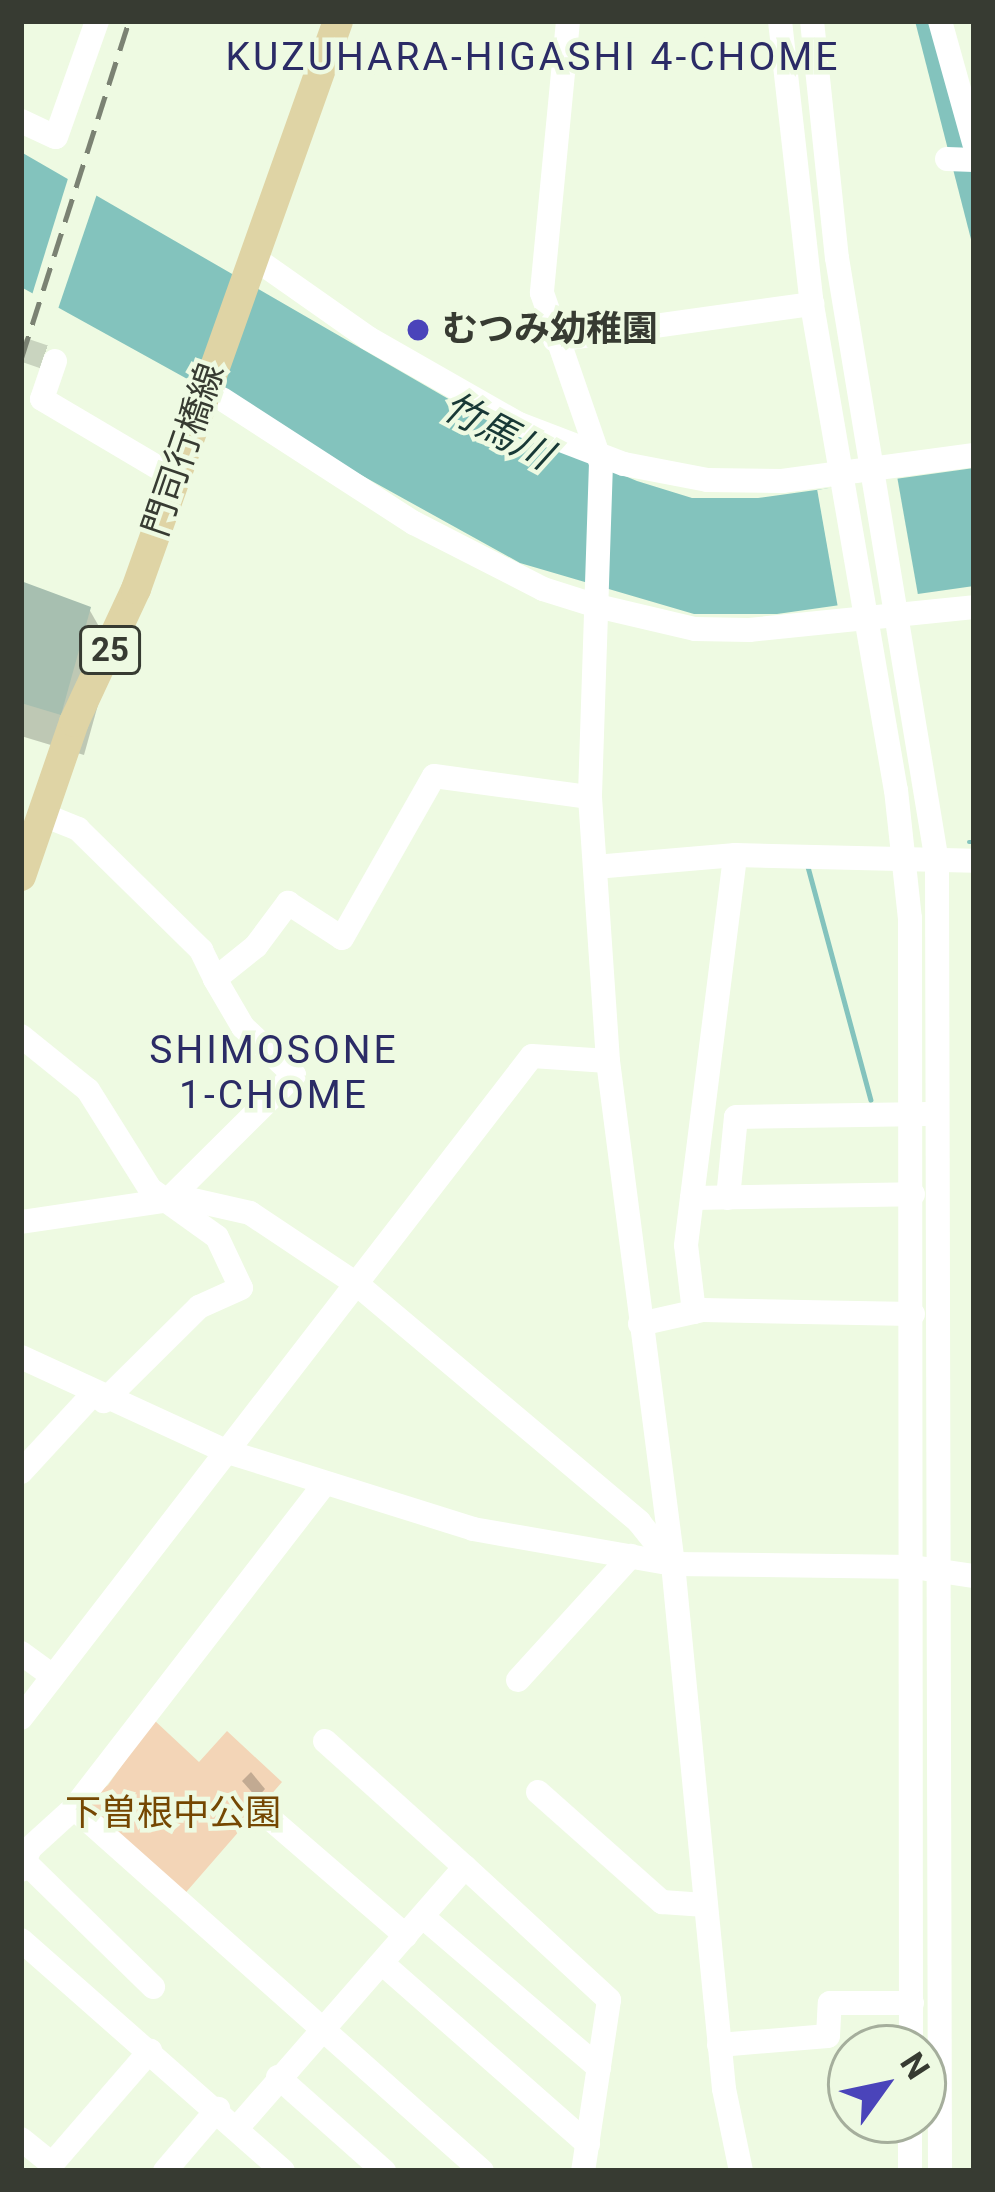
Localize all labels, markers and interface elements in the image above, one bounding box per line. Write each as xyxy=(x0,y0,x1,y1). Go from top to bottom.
district label: KUZUHARA-HIGASHI 4-CHOME xyxy=(226,34,840,80)
place label: むつみ幼稚園 xyxy=(442,308,658,352)
marker: むつみ幼稚園 xyxy=(405,317,431,343)
street label: 門司行橋線 xyxy=(134,358,234,542)
water label: 竹馬川 xyxy=(434,383,560,479)
road number: 25 xyxy=(77,623,143,677)
district label: SHIMOSONE 1-CHOME xyxy=(149,1028,399,1119)
park label: 下曽根中公園 xyxy=(65,1792,281,1836)
north arrow xyxy=(827,2024,947,2144)
text: N xyxy=(892,2045,938,2086)

